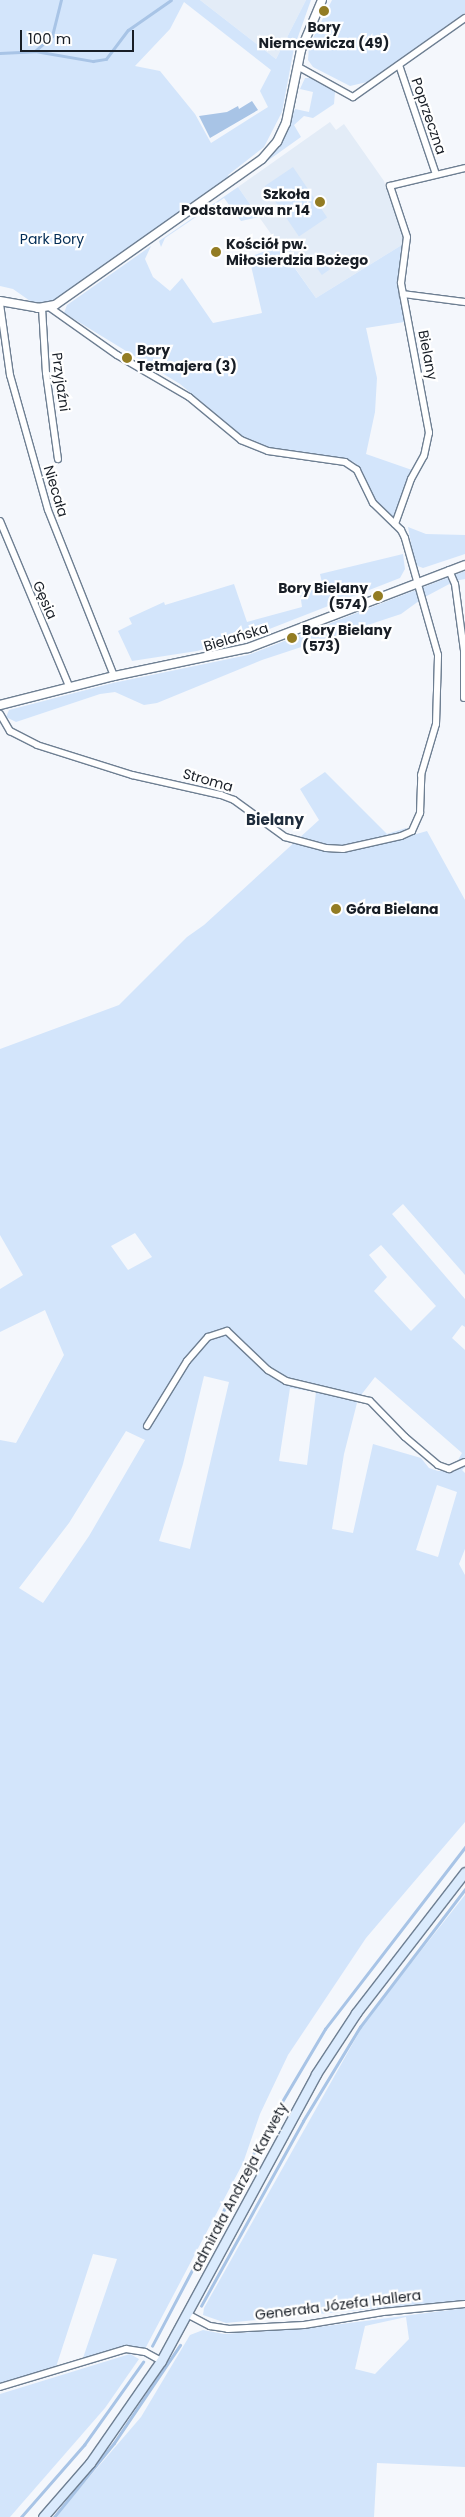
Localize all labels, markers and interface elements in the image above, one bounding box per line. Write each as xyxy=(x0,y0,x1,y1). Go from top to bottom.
marker: Bory Niemcewicza (49) xyxy=(318,5,330,17)
place label: Bory Niemcewicza (49) xyxy=(259,19,389,52)
scale bar xyxy=(22,20,136,52)
text: 100 m xyxy=(28,28,71,49)
street label: Poprzeczna xyxy=(408,75,450,157)
place label: Szkoła Podstawowa nr 14 xyxy=(181,186,310,218)
marker: Szkoła Podstawowa nr 14 xyxy=(314,196,326,208)
park label: Park Bory xyxy=(20,231,84,247)
place label: Kościół pw. Miłosierdzia Bożego xyxy=(226,236,368,268)
marker: Kościół pw. Miłosierdzia Bożego xyxy=(210,246,222,258)
street label: Bielany xyxy=(415,329,441,381)
place label: Bory Tetmajera (3) xyxy=(137,342,237,374)
street label: Przyjaźni xyxy=(49,351,73,413)
marker: Bory Tetmajera (3) xyxy=(121,352,133,364)
street label: Niecała xyxy=(40,463,72,519)
street label: Gęsia xyxy=(29,578,61,622)
place label: Bory Bielany (574) xyxy=(278,580,368,612)
marker: Bory Bielany (574) xyxy=(372,590,384,602)
street label: Bielańska xyxy=(202,619,270,655)
place label: Bory Bielany (573) xyxy=(302,622,392,654)
marker: Bory Bielany (573) xyxy=(286,632,298,644)
street label: Stroma xyxy=(181,765,235,795)
district label: Bielany xyxy=(246,811,304,829)
place label: Góra Bielana xyxy=(346,901,439,917)
marker: Góra Bielana xyxy=(330,903,342,915)
street label: admirała Andrzeja Karwety xyxy=(187,2100,291,2274)
street label: Generała Józefa Hallera xyxy=(254,2286,422,2324)

